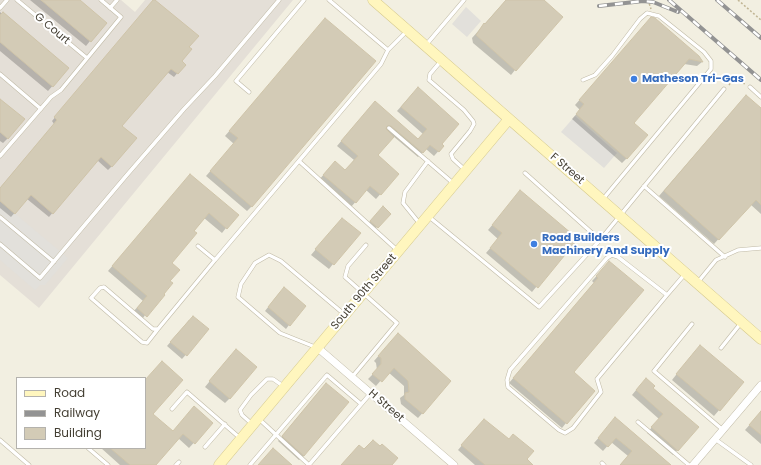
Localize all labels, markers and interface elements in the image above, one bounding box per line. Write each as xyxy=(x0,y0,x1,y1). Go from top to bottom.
street label: G Court xyxy=(32,10,72,48)
place label: Matheson Tri-Gas xyxy=(642,72,744,86)
marker: Matheson Tri-Gas xyxy=(629,74,639,84)
street label: F Street xyxy=(547,151,587,187)
place label: Road Builders Machinery And Supply xyxy=(542,231,670,257)
marker: Road Builders Machinery And Supply xyxy=(529,239,539,249)
street label: South 90th Street xyxy=(329,252,399,332)
legend xyxy=(16,377,146,449)
text: Road xyxy=(54,384,85,401)
street label: H Street xyxy=(366,387,406,425)
text: Railway xyxy=(54,404,100,421)
text: Building xyxy=(54,424,102,441)

